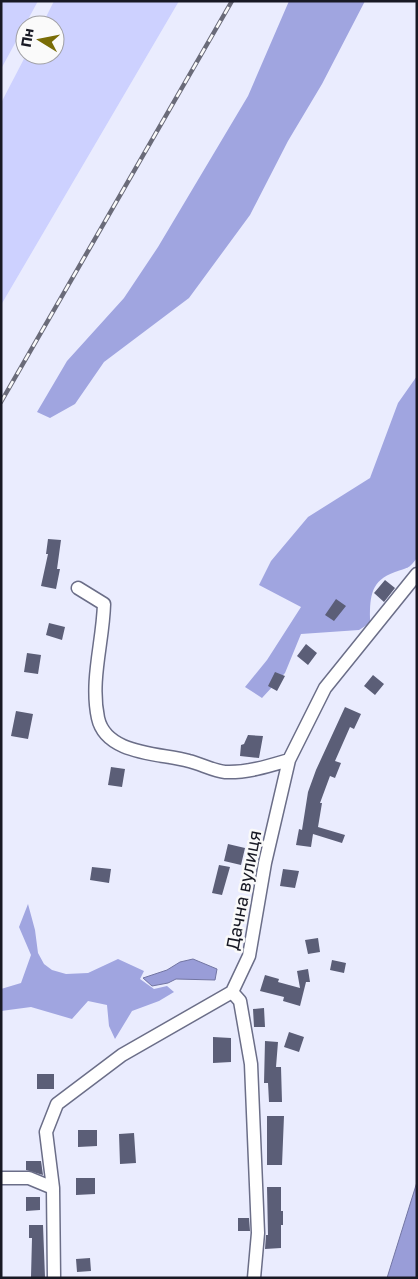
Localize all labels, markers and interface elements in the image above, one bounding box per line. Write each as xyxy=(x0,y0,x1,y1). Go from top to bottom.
north arrow xyxy=(15,15,65,65)
text: Пн xyxy=(17,27,37,49)
street label: Дачна вулиця xyxy=(221,828,265,952)

